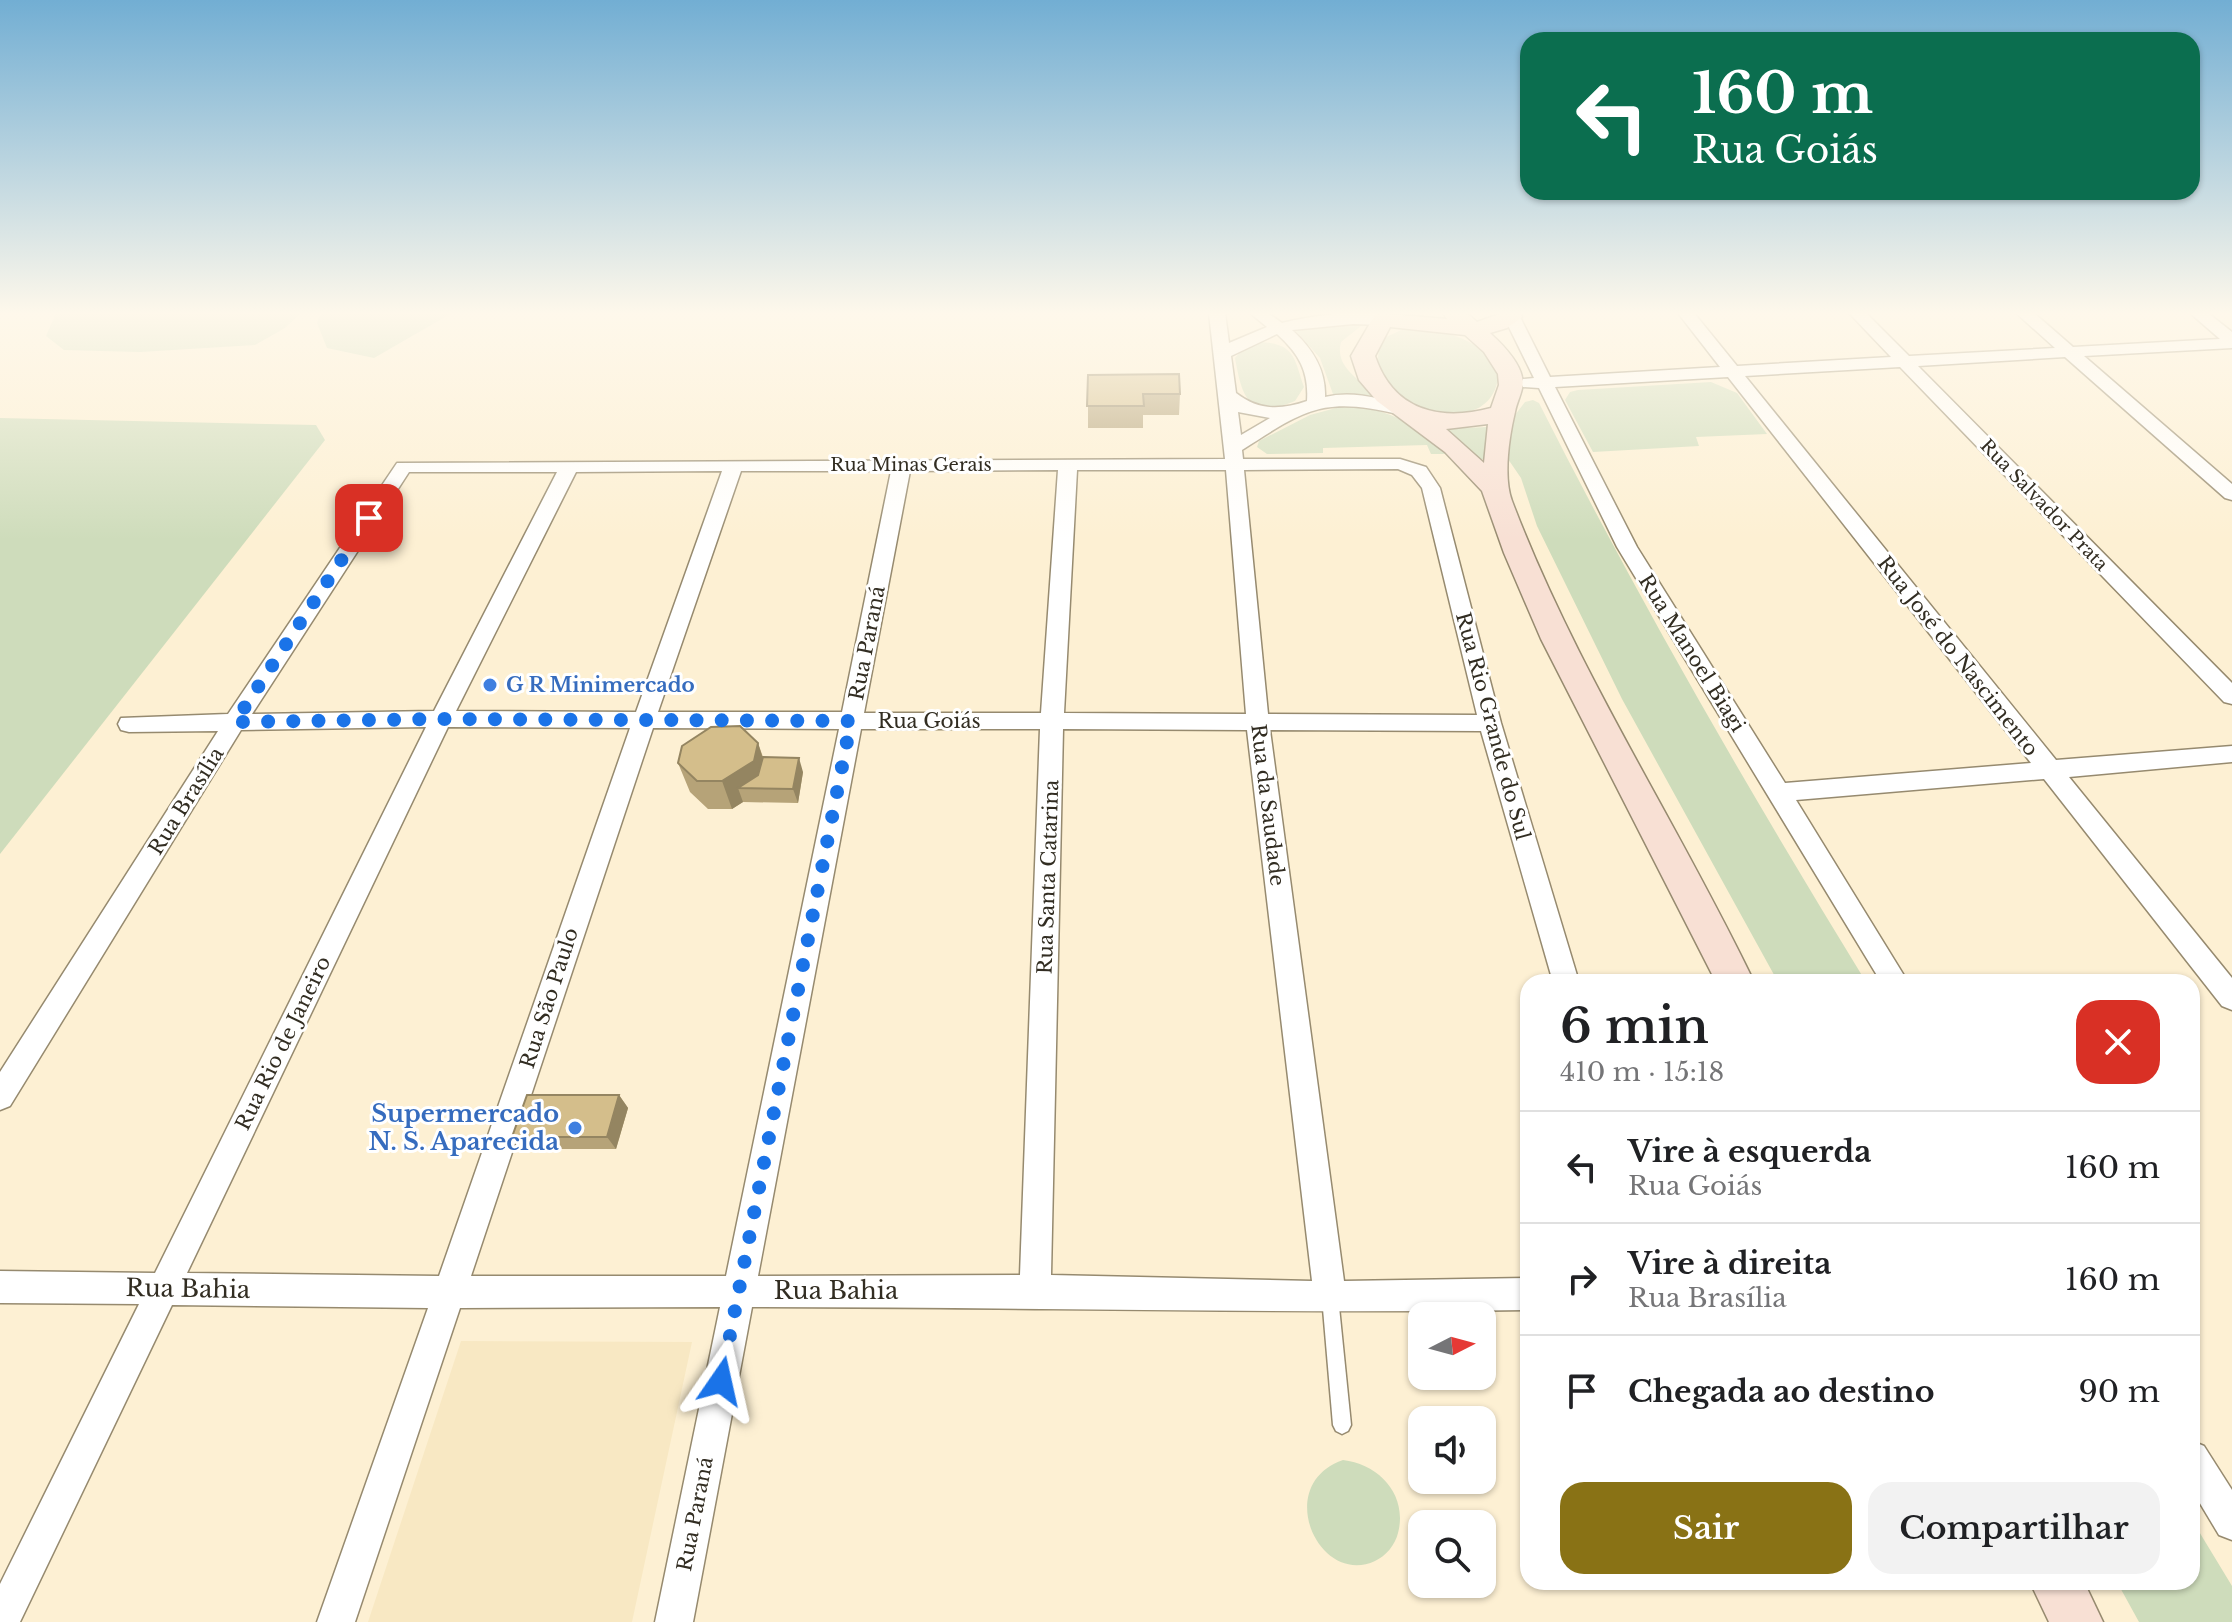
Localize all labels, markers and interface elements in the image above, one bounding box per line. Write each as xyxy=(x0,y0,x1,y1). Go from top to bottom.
text: 160 m xyxy=(1692,59,1873,128)
icon: left xyxy=(1560,64,1664,168)
text: Rua Goiás xyxy=(1692,128,1878,173)
street label: Rua Salvador Prata xyxy=(1976,435,2112,575)
street label: Rua Minas Gerais xyxy=(830,454,992,476)
pin xyxy=(335,484,403,552)
icon: arrive xyxy=(347,496,391,540)
street label: Rua José do Nascimento xyxy=(1872,551,2044,761)
street label: Rua Manoel Biagi xyxy=(1634,570,1750,736)
street label: Rua Paraná xyxy=(844,583,890,702)
street label: Rua Rio Grande do Sul xyxy=(1451,610,1535,842)
place label: G R Minimercado xyxy=(506,673,695,697)
marker: G R Minimercado xyxy=(481,676,499,694)
street label: Rua Goiás xyxy=(877,709,981,733)
street label: Rua da Saudade xyxy=(1246,723,1290,887)
street label: Rua Brasília xyxy=(143,742,229,859)
street label: Rua Santa Catarina xyxy=(1033,778,1063,975)
street label: Rua São Paulo xyxy=(515,925,583,1071)
street label: Rua Rio de Janeiro xyxy=(230,952,336,1134)
text: 6 min xyxy=(1560,996,1709,1056)
button: close xyxy=(2076,1000,2160,1084)
text: 410 m · 15:18 xyxy=(1560,1056,1724,1088)
place label: Supermercado N. S. Aparecida xyxy=(368,1099,559,1156)
marker: Supermercado N. S. Aparecida xyxy=(566,1119,584,1137)
text: Vire à esquerda xyxy=(1628,1133,1871,1170)
icon: left xyxy=(1560,1145,1604,1189)
text: 160 m xyxy=(2065,1149,2160,1186)
text: Rua Goiás xyxy=(1628,1170,1762,1202)
text: Vire à direita xyxy=(1628,1245,1832,1282)
icon: right xyxy=(1560,1257,1604,1301)
text: 160 m xyxy=(2065,1261,2160,1298)
street label: Rua Bahia xyxy=(125,1273,251,1304)
street label: Rua Bahia xyxy=(774,1276,899,1305)
text: Rua Brasília xyxy=(1628,1282,1787,1314)
north arrow xyxy=(1408,1302,1496,1390)
map controls xyxy=(1408,1302,1496,1598)
position arrow xyxy=(679,1339,763,1423)
icon: arrive xyxy=(1560,1369,1604,1413)
text: Chegada ao destino xyxy=(1628,1373,1934,1410)
text: 90 m xyxy=(2078,1373,2160,1410)
button: sound xyxy=(1408,1406,1496,1494)
street label: Rua Paraná xyxy=(672,1454,718,1573)
button: Sair xyxy=(1560,1482,1852,1574)
button: Compartilhar xyxy=(1868,1482,2160,1574)
button: search xyxy=(1408,1510,1496,1598)

